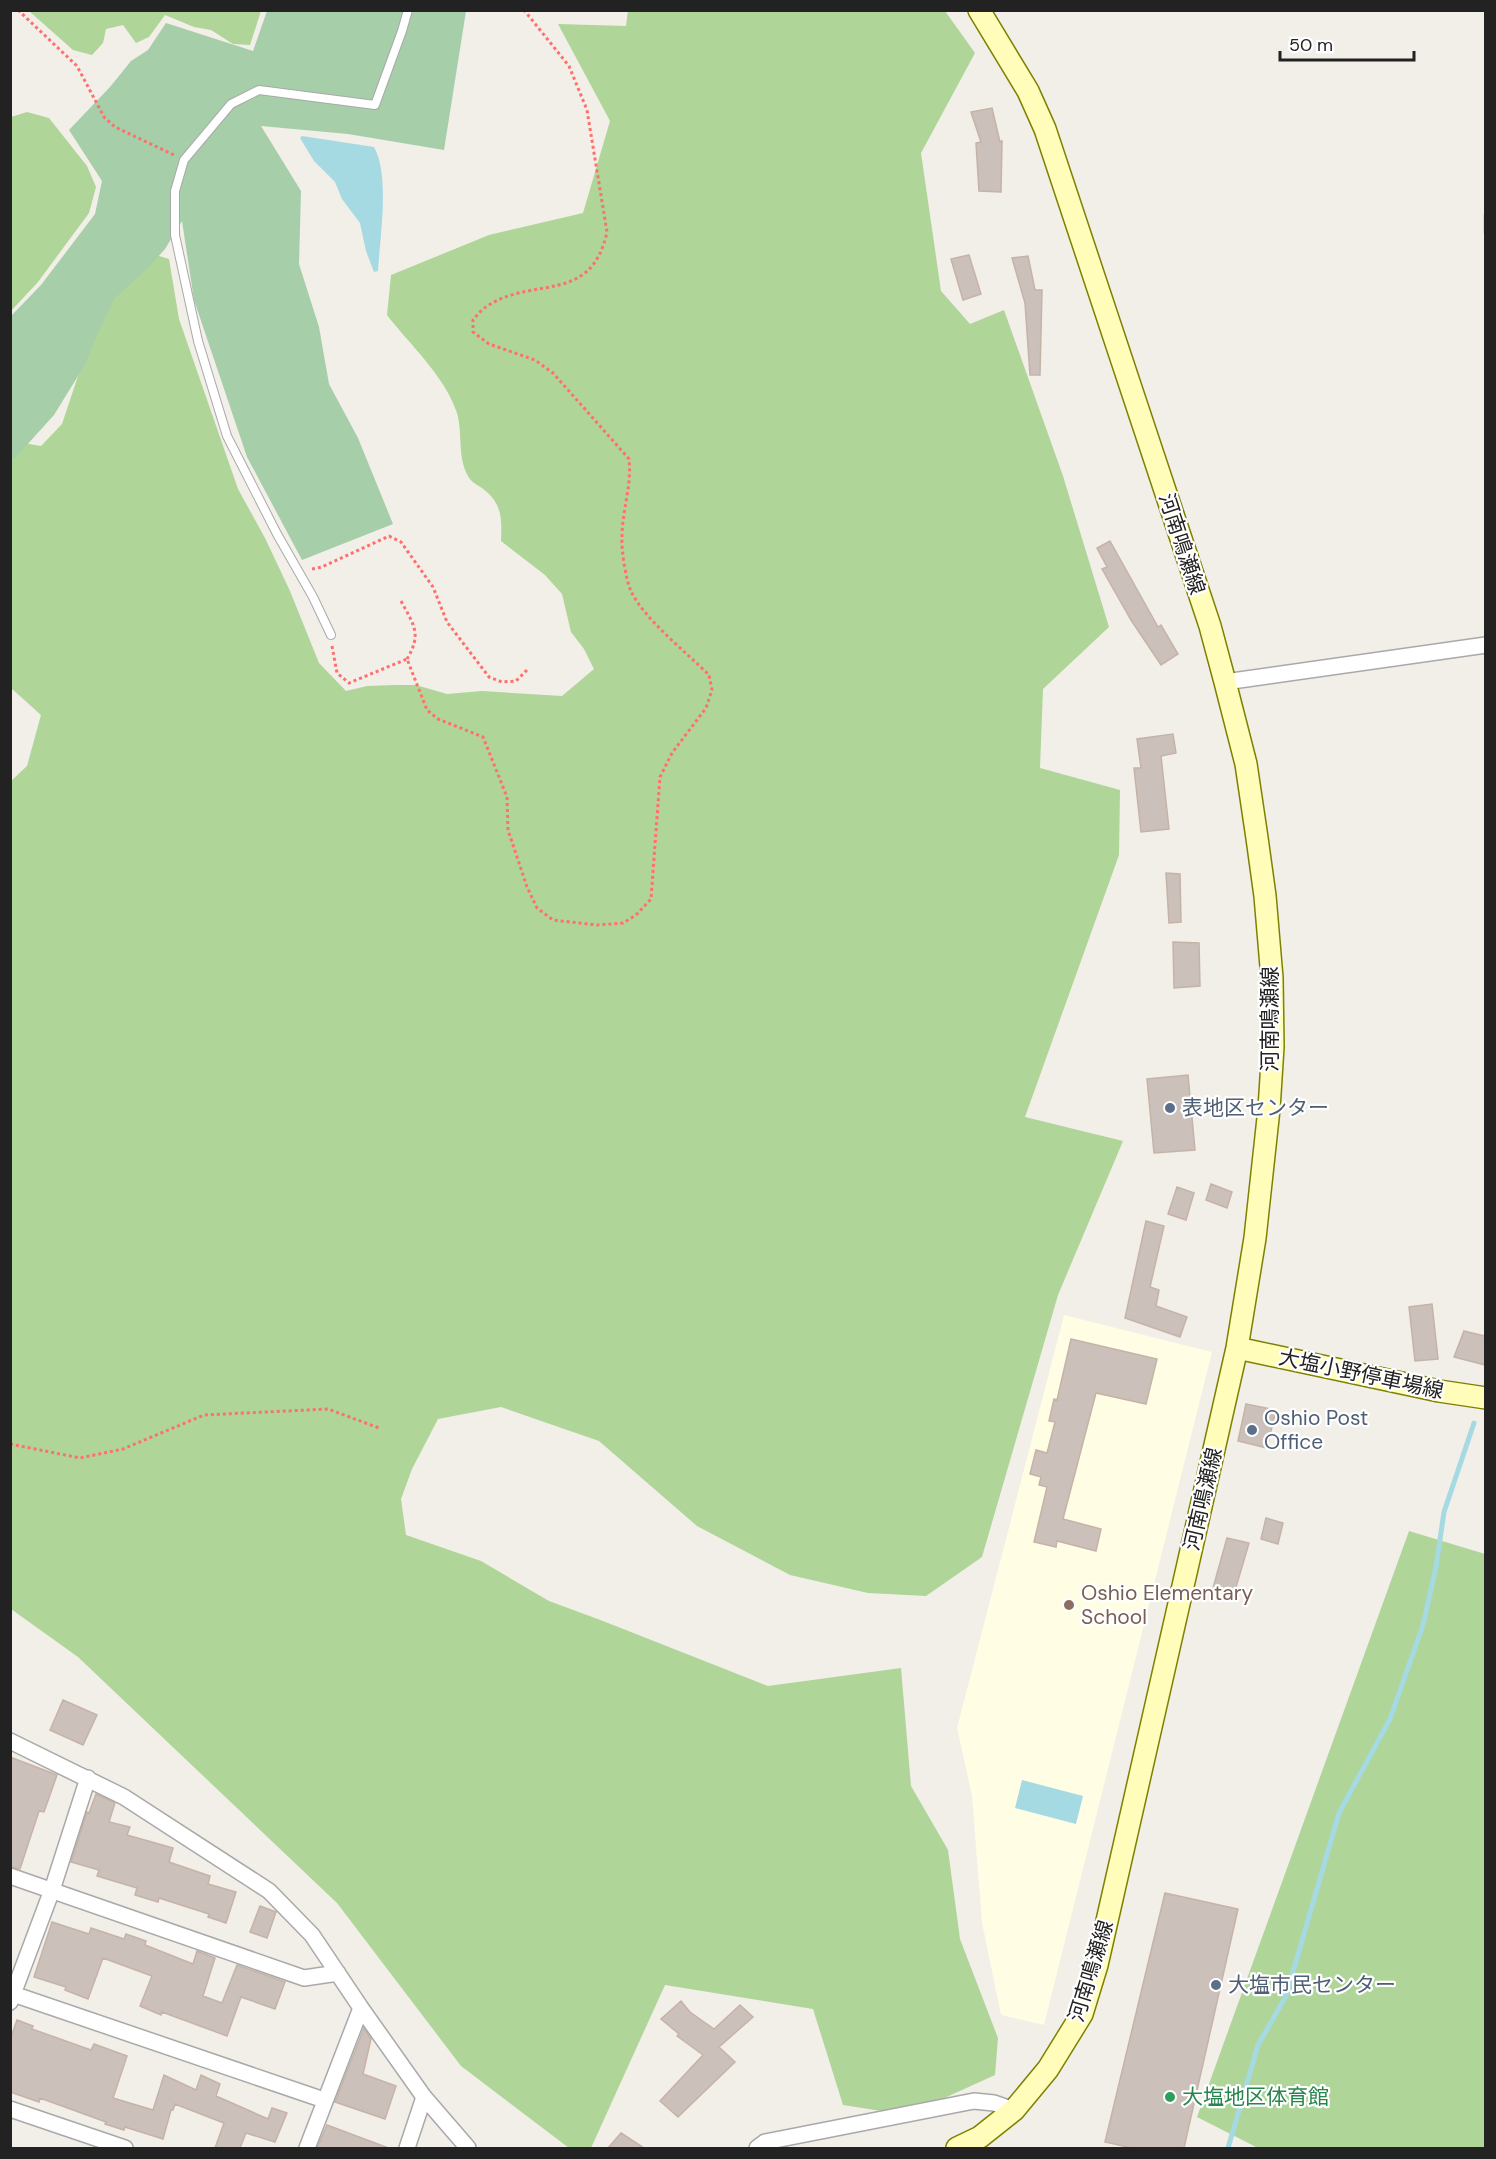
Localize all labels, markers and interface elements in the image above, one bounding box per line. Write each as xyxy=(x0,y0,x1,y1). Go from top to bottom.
scale bar xyxy=(1280,24,1414,62)
text: 50 m xyxy=(1289,33,1333,57)
street label: 河南鳴瀬線 xyxy=(1152,490,1212,598)
street label: 河南鳴瀬線 xyxy=(1256,967,1284,1072)
place label: 表地区センター xyxy=(1182,1094,1329,1122)
marker: 表地区センター xyxy=(1163,1101,1177,1115)
street label: 大塩小野停車場線 xyxy=(1276,1343,1446,1405)
place label: Oshio Post Office xyxy=(1264,1404,1368,1456)
marker: Oshio Post Office xyxy=(1245,1423,1259,1437)
street label: 河南鳴瀬線 xyxy=(1178,1445,1228,1553)
place label: Oshio Elementary School xyxy=(1081,1579,1254,1631)
marker: Oshio Elementary School xyxy=(1062,1598,1076,1612)
street label: 河南鳴瀬線 xyxy=(1062,1917,1120,2025)
place label: 大塩市民センター xyxy=(1228,1971,1396,1999)
marker: 大塩市民センター xyxy=(1209,1978,1223,1992)
place label: 大塩地区体育館 xyxy=(1182,2083,1329,2111)
marker: 大塩地区体育館 xyxy=(1163,2090,1177,2104)

